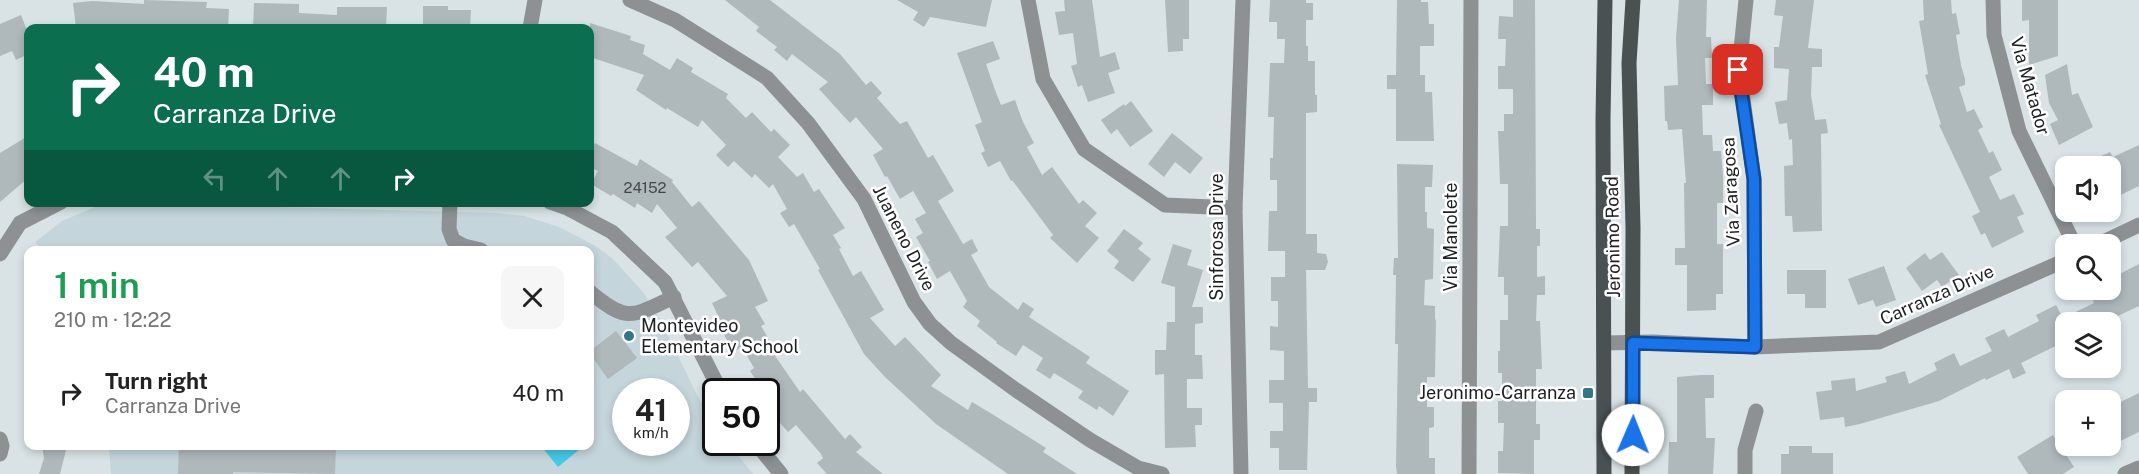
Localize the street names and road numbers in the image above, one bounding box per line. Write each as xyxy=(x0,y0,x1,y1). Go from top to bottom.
street label: Via Matador xyxy=(2006,34,2055,137)
street label: Via Zaragosa xyxy=(1717,137,1744,247)
street label: Sinforosa Drive xyxy=(1206,173,1227,301)
street label: Jeronimo Road xyxy=(1601,176,1624,298)
street label: Juaneno Drive xyxy=(869,181,940,294)
street label: Via Manolete xyxy=(1440,182,1461,292)
street label: Carranza Drive xyxy=(1877,260,1997,329)

